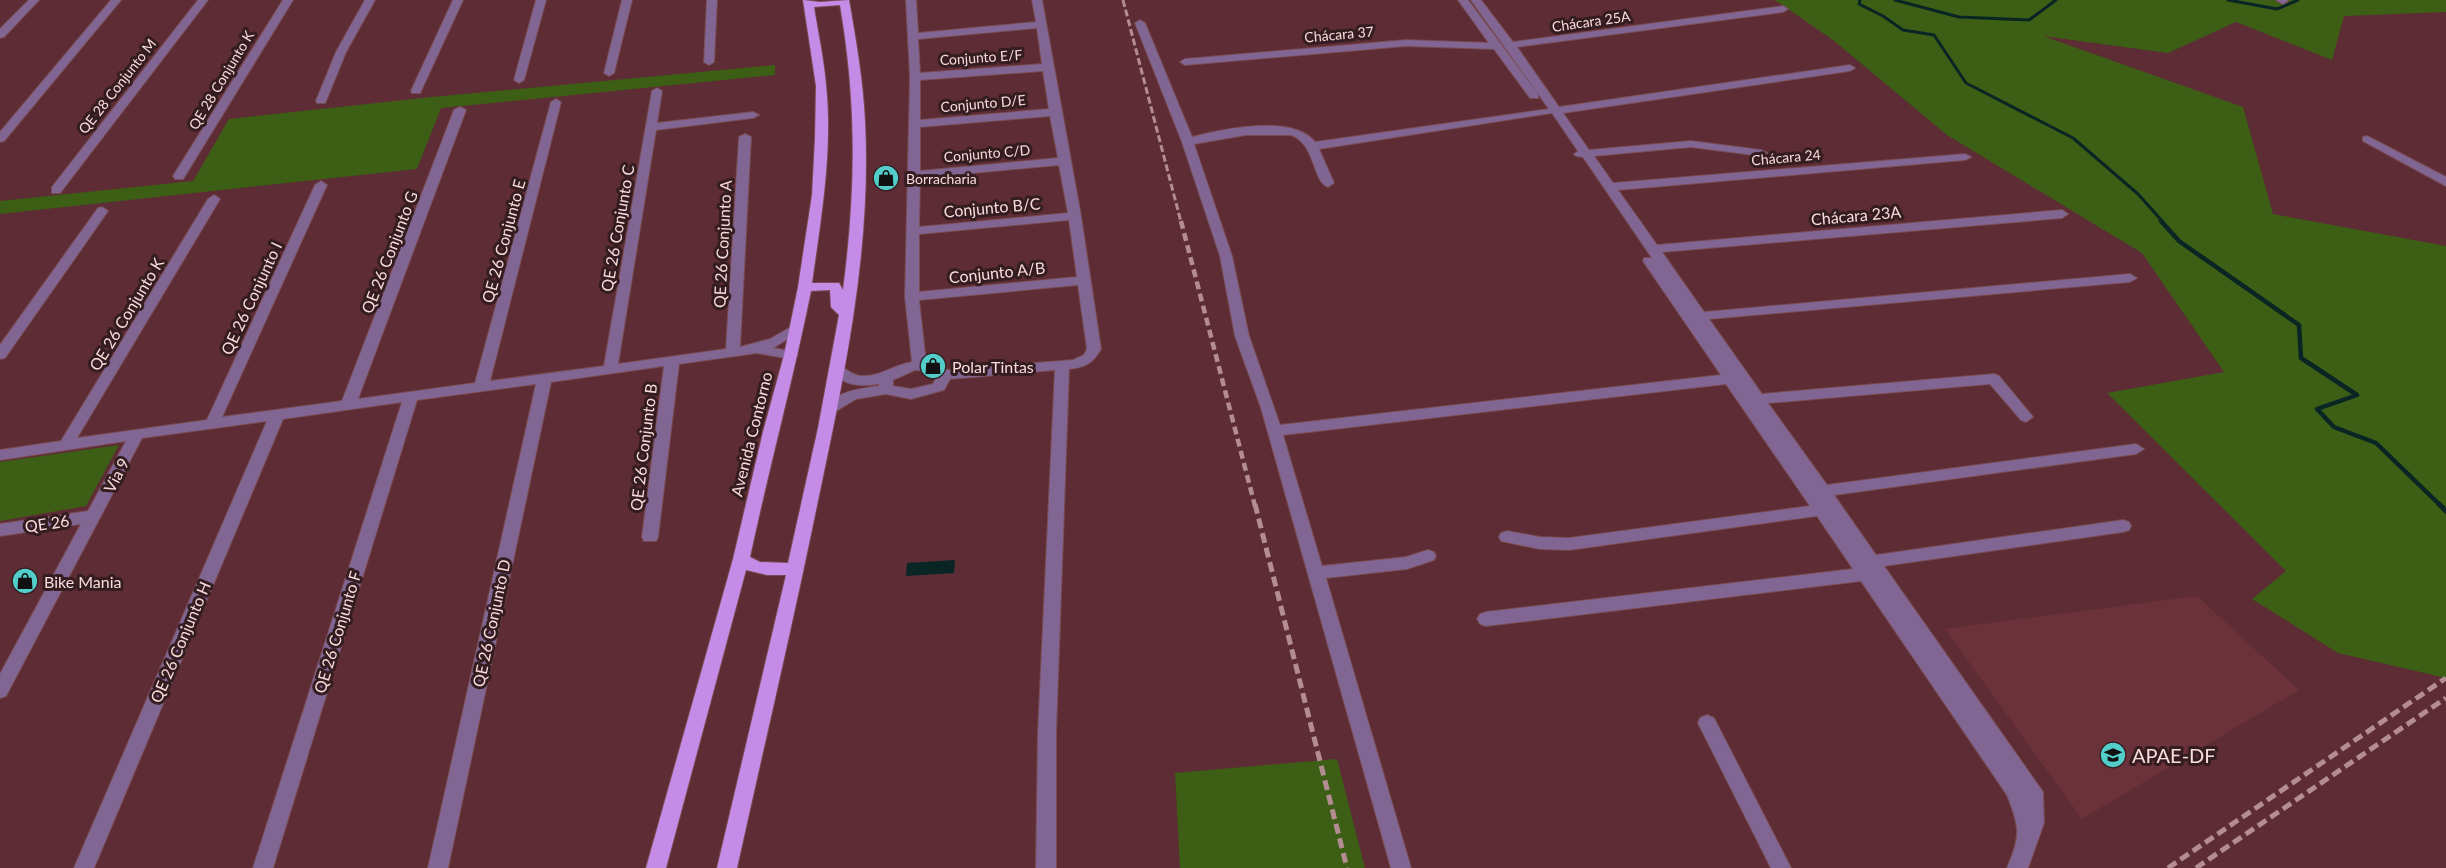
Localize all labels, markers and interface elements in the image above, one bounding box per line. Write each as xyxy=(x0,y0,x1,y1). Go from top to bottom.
street label: Chácara 25A xyxy=(1551,7,1632,35)
street label: Chácara 37 xyxy=(1304,23,1374,45)
street label: QE 28 Conjunto K xyxy=(185,27,258,133)
street label: QE 28 Conjunto M xyxy=(75,35,159,137)
street label: Conjunto E/F xyxy=(939,46,1023,68)
street label: Conjunto D/E xyxy=(940,91,1026,115)
street label: Conjunto C/D xyxy=(943,141,1031,165)
street label: Chácara 24 xyxy=(1751,146,1821,168)
street label: QE 26 Conjunto C xyxy=(596,163,638,293)
shop icon: Borracharia xyxy=(871,163,901,193)
place label: Borracharia xyxy=(906,170,977,187)
street label: QE 26 Conjunto E xyxy=(477,177,529,305)
street label: QE 26 Conjunto A xyxy=(709,179,735,308)
street label: QE 26 Conjunto G xyxy=(357,188,421,316)
street label: Conjunto B/C xyxy=(943,193,1041,221)
street label: Chácara 23A xyxy=(1810,202,1902,228)
street label: QE 26 Conjunto I xyxy=(217,239,285,357)
street label: QE 26 Conjunto K xyxy=(85,254,167,374)
street label: Conjunto A/B xyxy=(948,257,1046,287)
shop icon: Polar Tintas xyxy=(918,351,948,381)
place label: Polar Tintas xyxy=(952,357,1034,376)
street label: Avenida Contorno xyxy=(726,370,776,498)
street label: QE 26 Conjunto B xyxy=(626,382,660,512)
street label: Via 9 xyxy=(99,455,133,495)
street label: QE 26 xyxy=(24,510,70,536)
street label: QE 26 Conjunto D xyxy=(468,557,514,689)
shop icon: Bike Mania xyxy=(10,566,40,596)
street label: QE 26 Conjunto F xyxy=(309,569,365,695)
place label: Bike Mania xyxy=(44,572,122,591)
street label: QE 26 Conjunto H xyxy=(146,578,214,706)
school or university icon: APAE-DF xyxy=(2098,740,2128,770)
place label: APAE-DF xyxy=(2132,743,2216,767)

